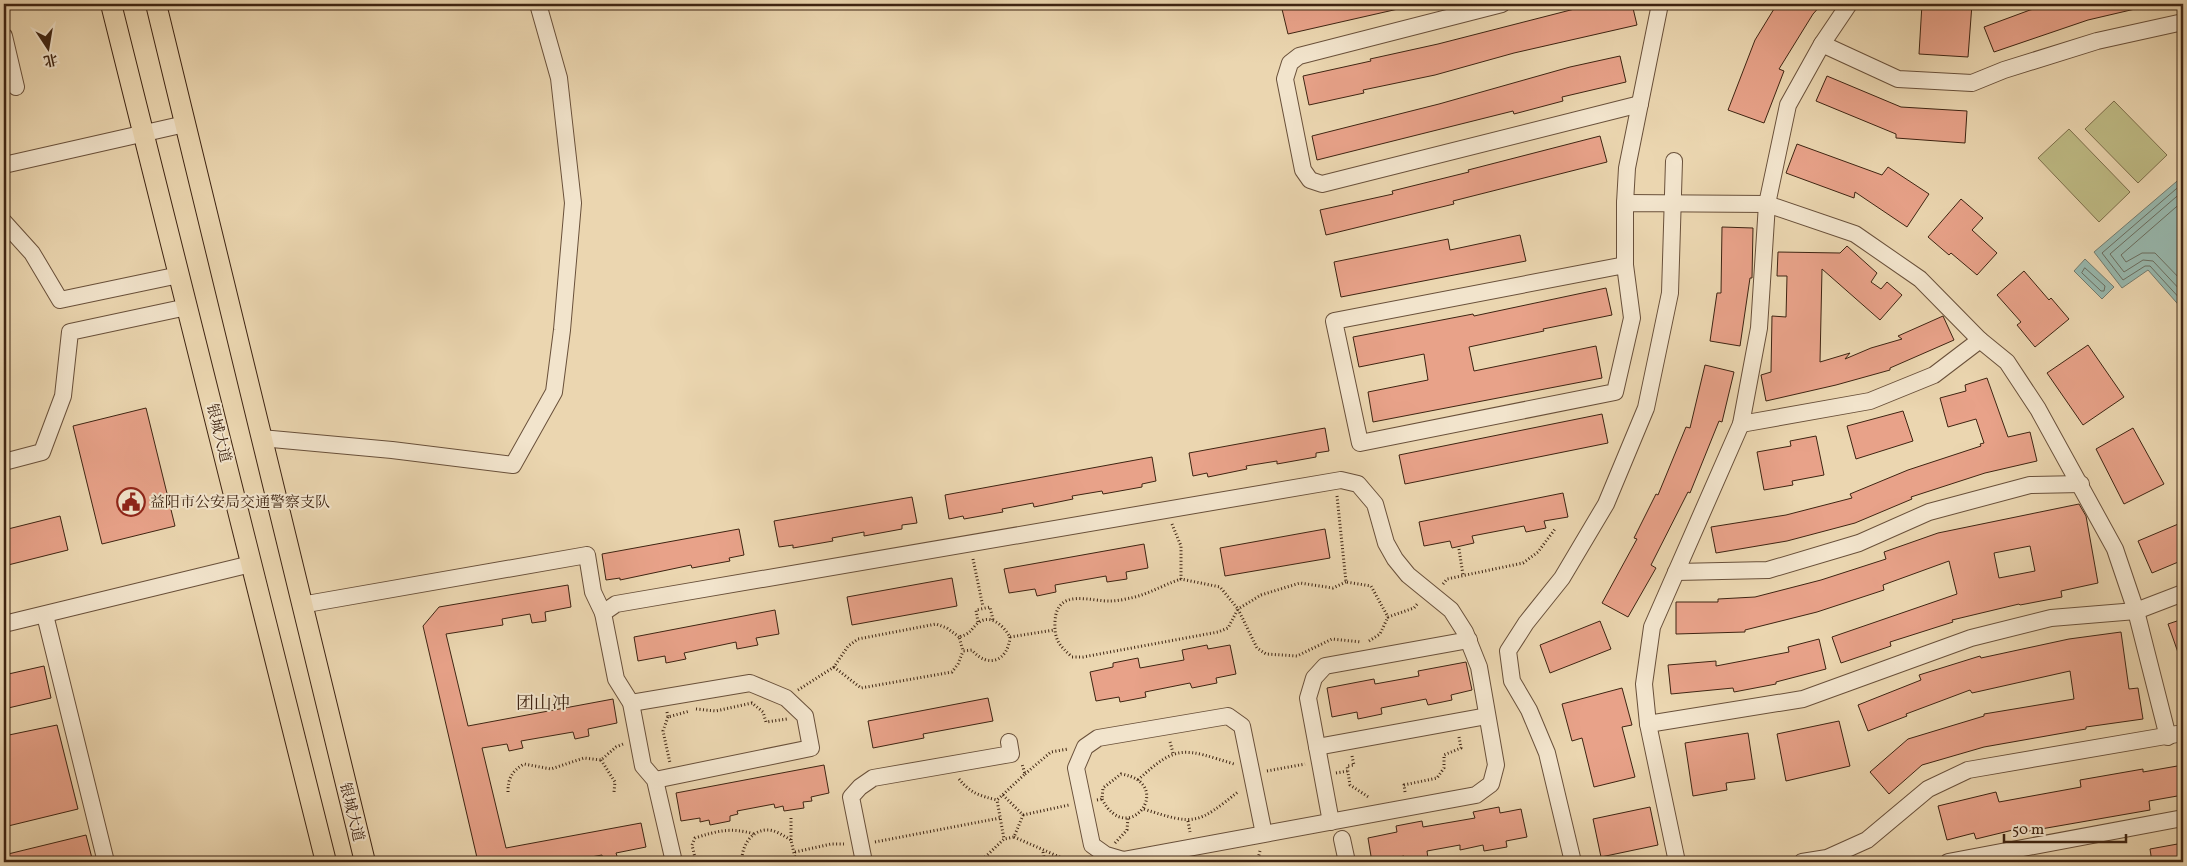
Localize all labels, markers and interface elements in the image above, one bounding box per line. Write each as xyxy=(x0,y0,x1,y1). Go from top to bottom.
north arrow xyxy=(22,22,72,72)
text: 北 xyxy=(42,49,59,70)
street label: 银城大道 xyxy=(200,402,235,465)
public building icon: 益阳市公安局交通警察支队 xyxy=(116,487,146,517)
place label: 益阳市公安局交通警察支队 xyxy=(150,493,330,514)
district label: 团山冲 xyxy=(516,692,570,717)
street label: 银城大道 xyxy=(333,781,368,844)
scale bar xyxy=(2004,811,2127,843)
text: 50 m xyxy=(2012,820,2044,841)

